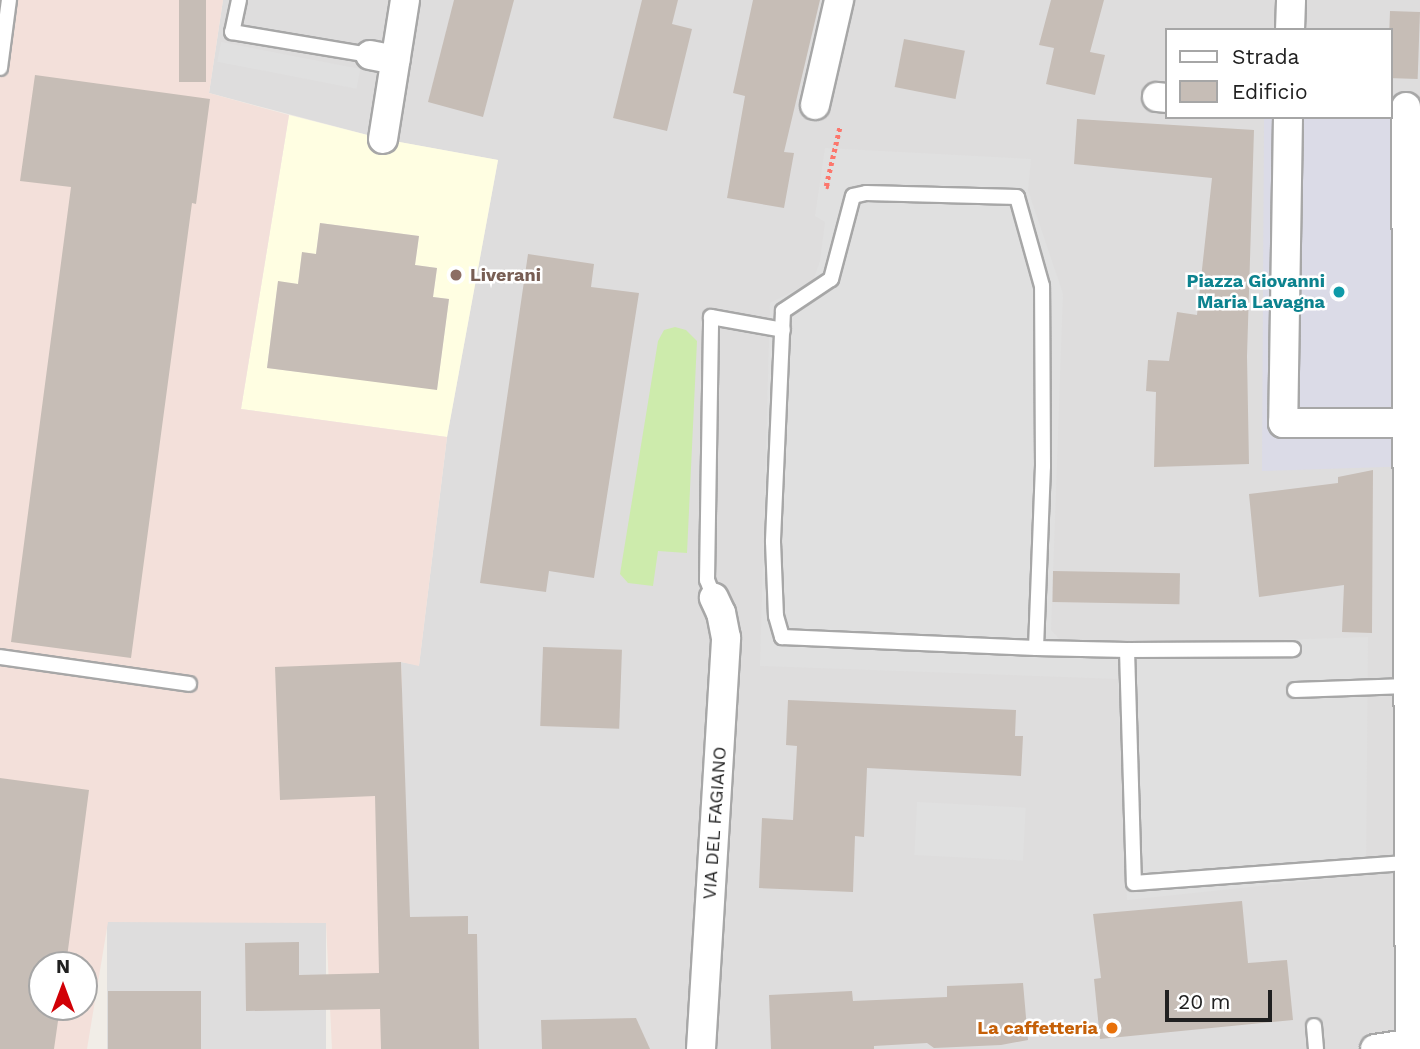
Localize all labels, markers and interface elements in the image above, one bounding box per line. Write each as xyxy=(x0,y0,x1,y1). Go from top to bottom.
legend xyxy=(1164,28,1392,119)
text: Strada xyxy=(1232,44,1299,69)
text: Edificio xyxy=(1232,79,1308,104)
place label: Liverani xyxy=(470,264,541,286)
marker: Liverani xyxy=(448,267,464,283)
place label: Piazza Giovanni Maria Lavagna xyxy=(1186,271,1325,314)
marker: Piazza Giovanni Maria Lavagna xyxy=(1331,284,1347,300)
street label: VIA DEL FAGIANO xyxy=(699,745,731,901)
north arrow xyxy=(28,951,98,1021)
text: N xyxy=(56,955,70,978)
scale bar xyxy=(1168,976,1275,1020)
text: 20 m xyxy=(1178,989,1230,1014)
place label: La caffetteria xyxy=(977,1017,1098,1039)
marker: La caffetteria xyxy=(1104,1020,1120,1036)

